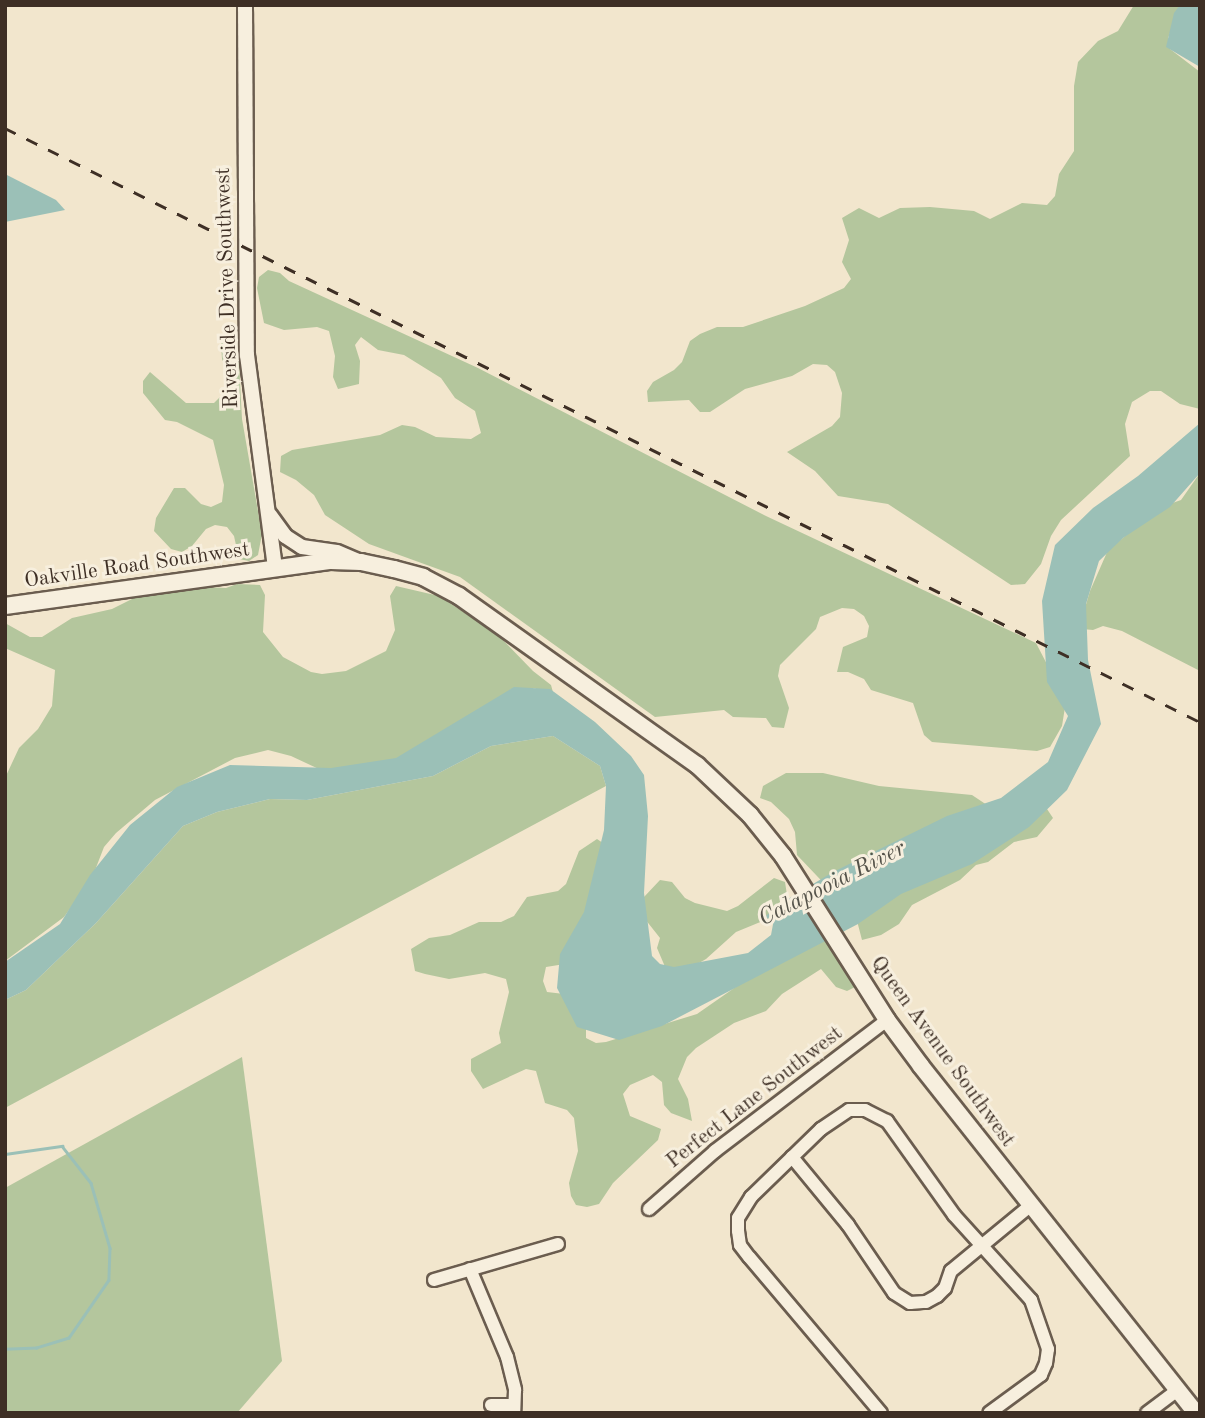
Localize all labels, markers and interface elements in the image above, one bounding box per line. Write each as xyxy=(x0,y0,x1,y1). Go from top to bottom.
street label: Riverside Drive Southwest xyxy=(211,167,245,409)
street label: Oakville Road Southwest xyxy=(23,538,251,594)
water label: Calapooia River xyxy=(754,835,910,933)
street label: Queen Avenue Southwest xyxy=(864,952,1020,1152)
street label: Perfect Lane Southwest xyxy=(662,1021,848,1175)

